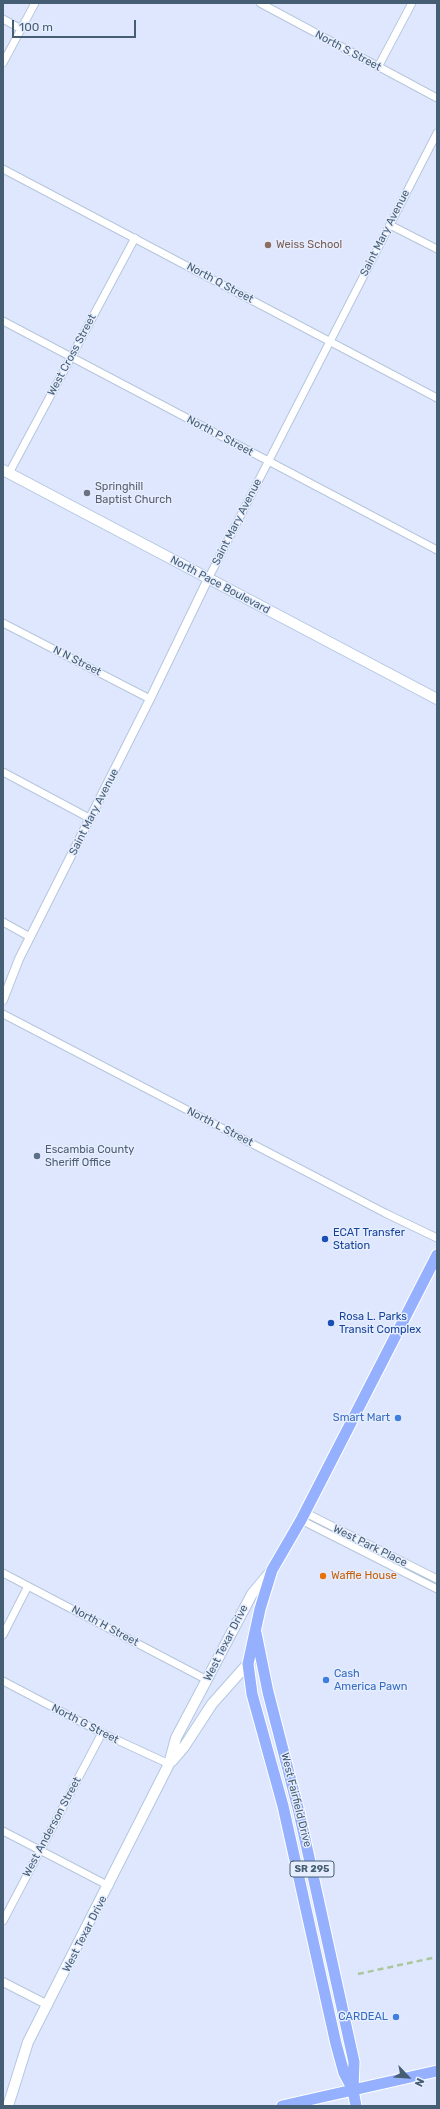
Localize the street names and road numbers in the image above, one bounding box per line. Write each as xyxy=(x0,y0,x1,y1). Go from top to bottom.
street label: North S Street xyxy=(313,28,383,74)
street label: Saint Mary Avenue xyxy=(357,187,413,279)
street label: North Q Street xyxy=(184,260,256,306)
street label: West Cross Street xyxy=(45,312,99,398)
street label: North P Street xyxy=(185,413,255,459)
street label: Saint Mary Avenue xyxy=(209,476,265,568)
street label: North Pace Boulevard xyxy=(168,553,272,617)
street label: N N Street xyxy=(51,643,103,679)
street label: Saint Mary Avenue xyxy=(66,766,122,858)
street label: North L Street xyxy=(185,1105,255,1149)
street label: West Park Place xyxy=(331,1522,409,1570)
street label: North H Street xyxy=(69,1603,141,1649)
street label: West Texar Drive xyxy=(201,1603,251,1683)
street label: North G Street xyxy=(49,1701,121,1747)
street label: West Fairfield Drive xyxy=(278,1751,314,1849)
street label: West Anderson Street xyxy=(20,1775,84,1879)
road number: SR 295 xyxy=(290,1861,334,1877)
street label: West Texar Drive xyxy=(60,1894,110,1974)

